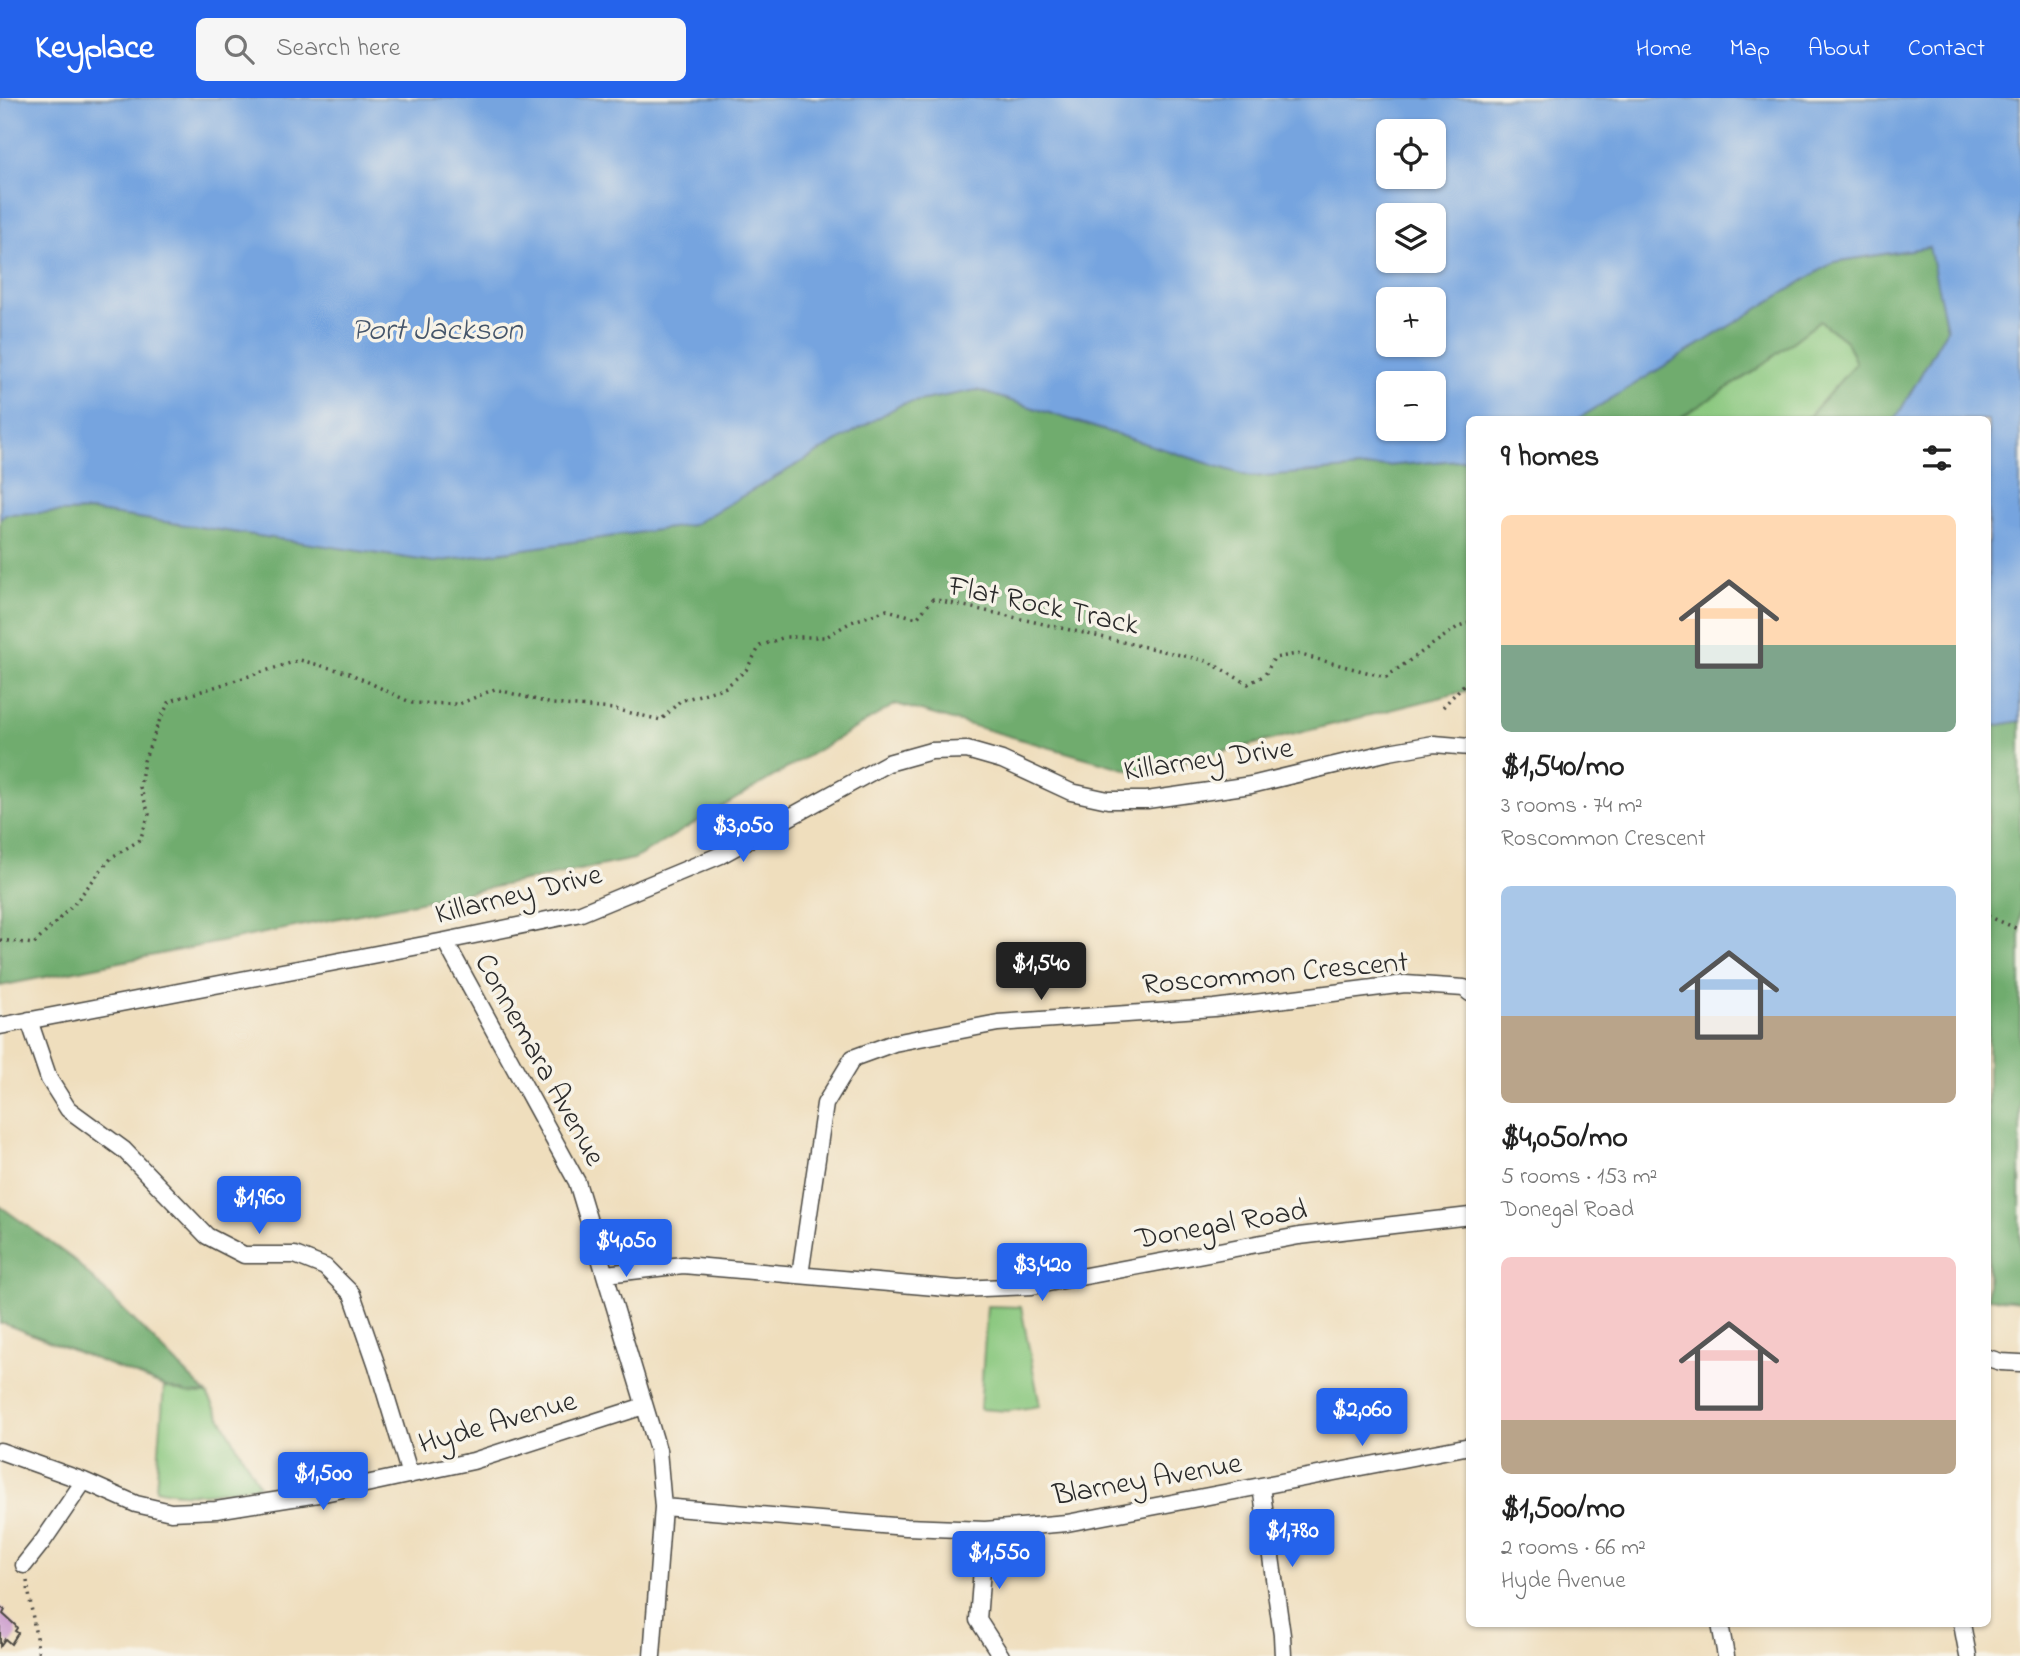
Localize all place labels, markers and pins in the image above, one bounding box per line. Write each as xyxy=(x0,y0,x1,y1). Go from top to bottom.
pin: $3,050 xyxy=(686,804,800,864)
pin: $1,540 xyxy=(984,942,1098,1002)
pin: $1,960 xyxy=(202,1176,316,1236)
pin: $4,050 xyxy=(569,1220,683,1279)
pin: $3,420 xyxy=(985,1244,1099,1303)
pin: $2,060 xyxy=(1305,1388,1419,1448)
pin: $1,500 xyxy=(266,1452,380,1512)
pin: $1,780 xyxy=(1235,1510,1349,1569)
pin: $1,550 xyxy=(942,1532,1056,1591)

